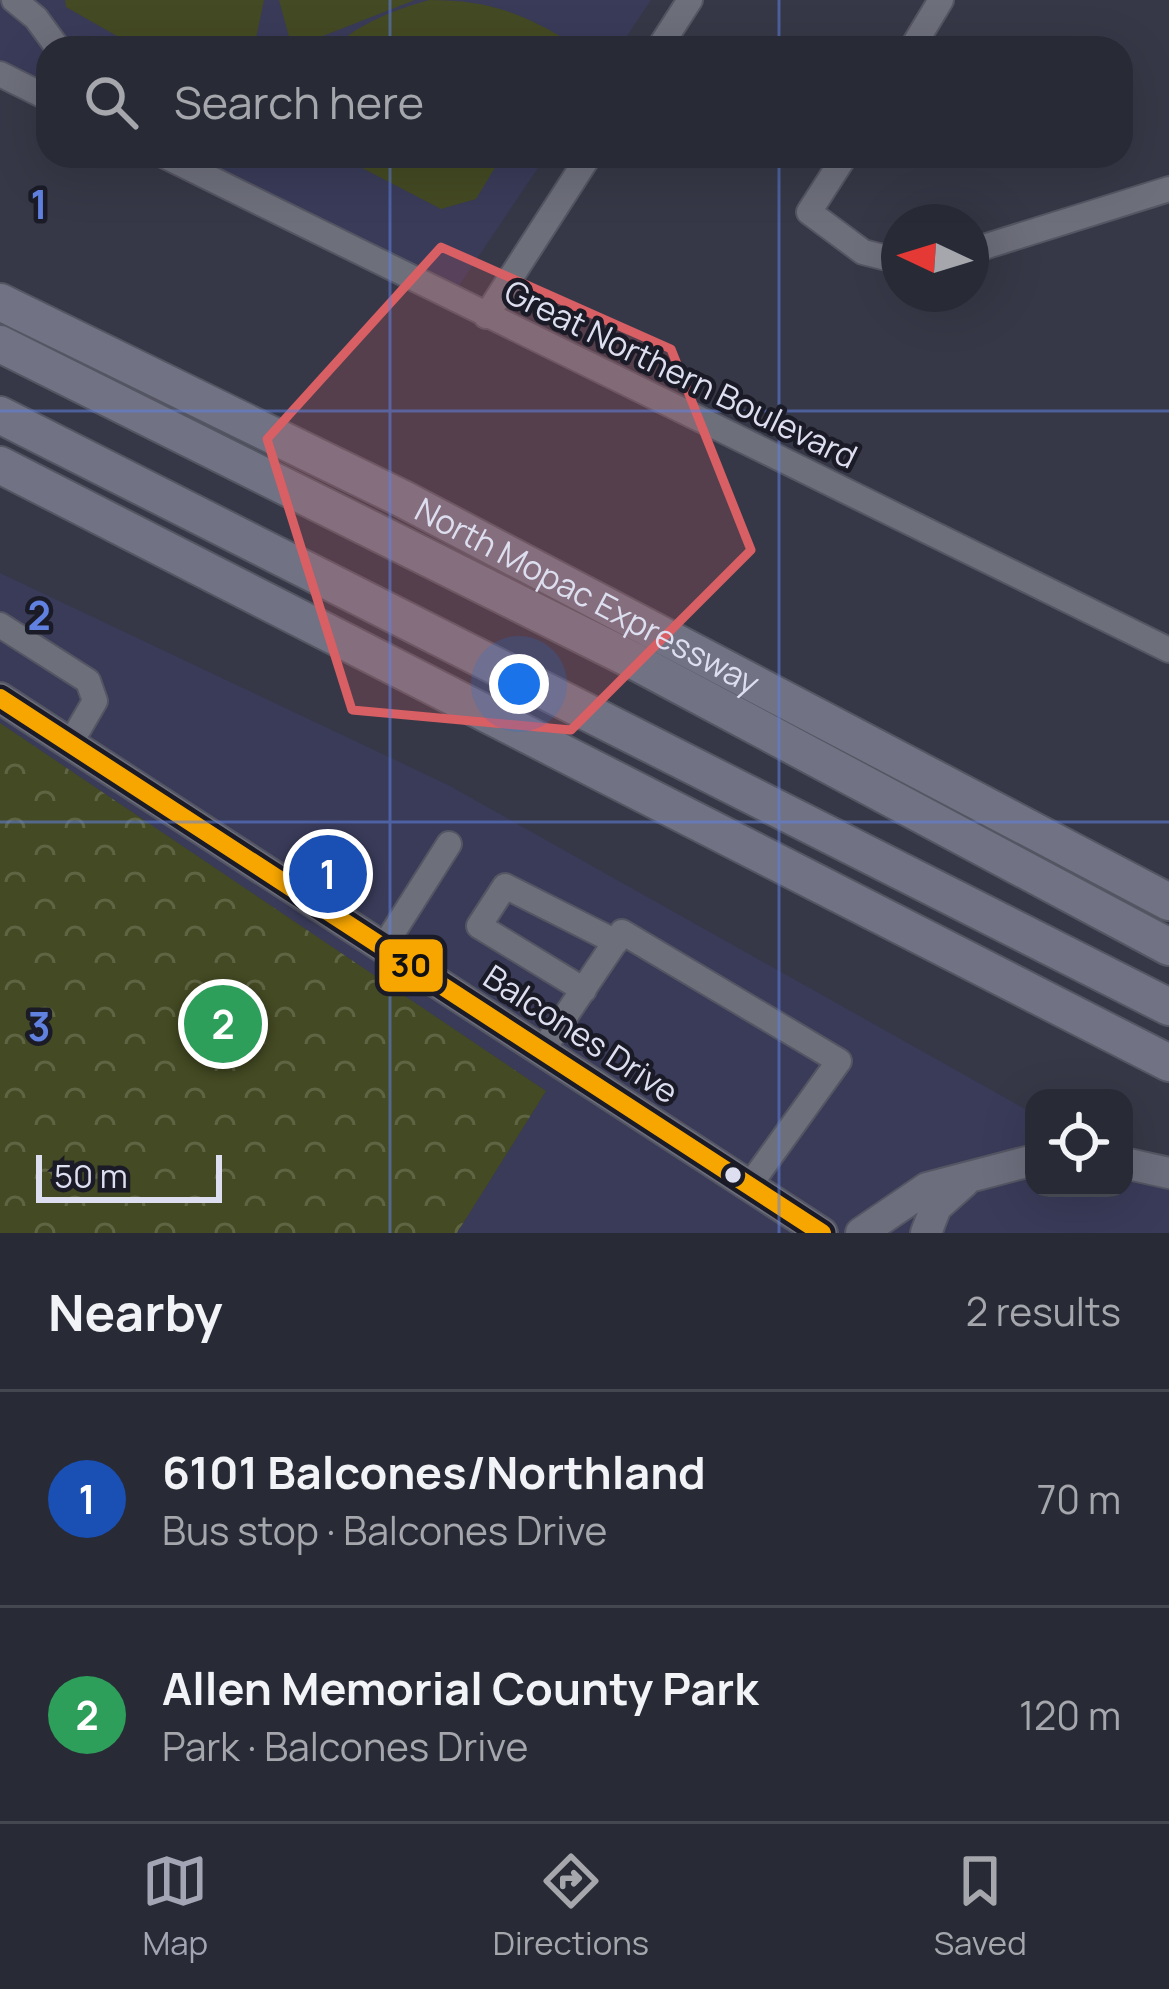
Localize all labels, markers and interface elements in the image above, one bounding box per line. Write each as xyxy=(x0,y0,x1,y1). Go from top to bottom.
search box xyxy=(36,36,1133,168)
icon: search xyxy=(78,69,144,135)
text: Search here xyxy=(174,71,424,133)
text: 1 xyxy=(30,177,48,231)
north arrow xyxy=(881,204,989,312)
street label: Great Northern Boulevard xyxy=(497,268,865,479)
street label: North Mopac Expressway xyxy=(408,486,768,705)
text: 2 xyxy=(27,588,51,642)
your location xyxy=(489,654,549,714)
pin: 1 xyxy=(289,829,367,919)
line badge: 30 xyxy=(377,937,445,994)
text: 30 xyxy=(391,942,431,987)
street label: Balcones Drive xyxy=(475,954,687,1113)
pin: 2 xyxy=(184,979,262,1069)
text: 3 xyxy=(28,999,50,1053)
map controls xyxy=(1025,1089,1133,1197)
button: locate xyxy=(1025,1089,1133,1197)
scale bar xyxy=(36,1149,222,1202)
text: 50 m xyxy=(54,1153,128,1198)
unlabelled marker xyxy=(722,1164,744,1186)
text: Nearby xyxy=(48,1277,223,1346)
text: 2 results xyxy=(966,1284,1121,1338)
text: 6101 Balcones/Northland xyxy=(162,1441,706,1503)
text: 1 xyxy=(78,1472,96,1526)
text: 70 m xyxy=(1037,1472,1121,1526)
text: Bus stop · Balcones Drive xyxy=(162,1503,607,1557)
text: Allen Memorial County Park xyxy=(162,1657,758,1719)
text: 2 xyxy=(75,1688,99,1742)
text: 120 m xyxy=(1019,1688,1121,1742)
text: Park · Balcones Drive xyxy=(162,1719,528,1773)
tab: Map xyxy=(142,1848,208,1965)
tab: Directions xyxy=(493,1848,649,1965)
tab: Saved xyxy=(934,1848,1027,1965)

